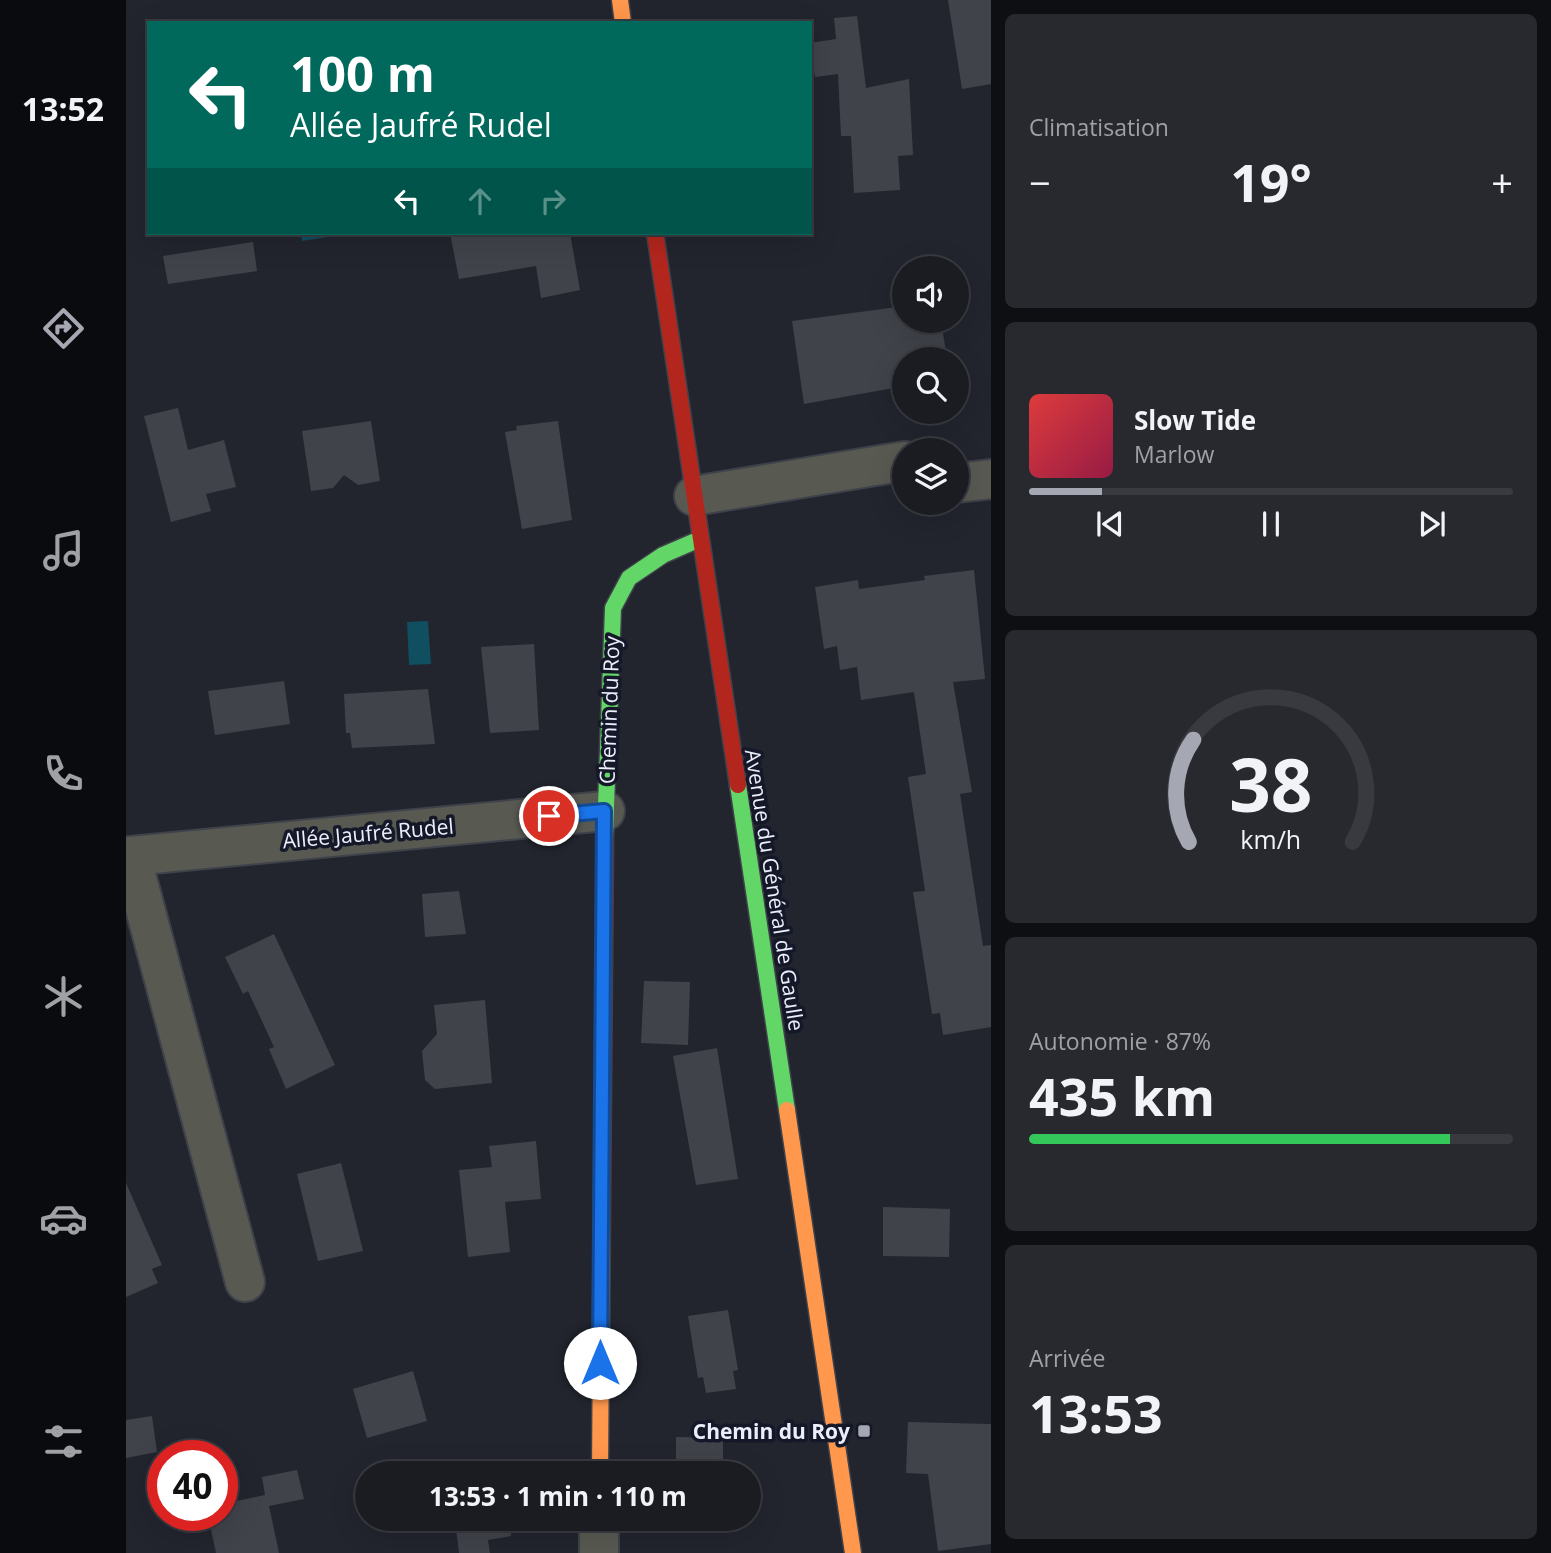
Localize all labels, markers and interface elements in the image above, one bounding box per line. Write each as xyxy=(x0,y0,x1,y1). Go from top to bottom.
text: 100 m xyxy=(290,40,435,106)
icon: left xyxy=(175,49,266,140)
text: 13:52 xyxy=(22,87,104,130)
text: Allée Jaufré Rudel xyxy=(290,103,552,146)
text: Climatisation xyxy=(1029,111,1169,143)
text: 19° xyxy=(1230,146,1312,217)
text: − xyxy=(1029,156,1051,208)
text: + xyxy=(1491,156,1513,208)
icon: left xyxy=(388,182,426,220)
icon: ahead xyxy=(461,182,499,220)
icon: right xyxy=(534,182,572,220)
map controls xyxy=(892,256,969,515)
button: sound xyxy=(892,256,969,333)
icon: directions xyxy=(39,304,88,353)
button: search xyxy=(892,347,969,424)
text: Slow Tide xyxy=(1134,402,1256,438)
button: layers xyxy=(892,438,969,515)
text: Marlow xyxy=(1134,438,1214,470)
icon: previous xyxy=(1091,505,1129,543)
icon: pause xyxy=(1252,505,1290,543)
icon: next xyxy=(1413,505,1451,543)
icon: music xyxy=(39,526,88,575)
street label: Chemin du Roy xyxy=(592,635,626,785)
text: 38 xyxy=(1229,735,1313,834)
street label: Avenue du Général de Gaulle xyxy=(739,747,811,1033)
icon: phone xyxy=(39,749,88,798)
pin xyxy=(519,786,579,846)
icon: arrive xyxy=(530,797,568,835)
street label: Allée Jaufré Rudel xyxy=(281,812,455,854)
text: km/h xyxy=(1241,822,1301,856)
icon: climate xyxy=(39,972,88,1021)
text: Autonomie · 87% xyxy=(1029,1025,1211,1057)
text: 435 km xyxy=(1029,1060,1215,1131)
icon: car xyxy=(39,1194,88,1243)
position arrow xyxy=(563,1326,637,1400)
text: Arrivée xyxy=(1029,1342,1105,1374)
text: 13:53 xyxy=(1029,1377,1163,1448)
icon: filters xyxy=(39,1417,88,1466)
place label: Chemin du Roy xyxy=(693,1417,850,1445)
marker: Chemin du Roy xyxy=(856,1423,872,1439)
speed limit sign: 40 xyxy=(147,1440,238,1531)
text: 13:53 · 1 min · 110 m xyxy=(429,1478,687,1514)

